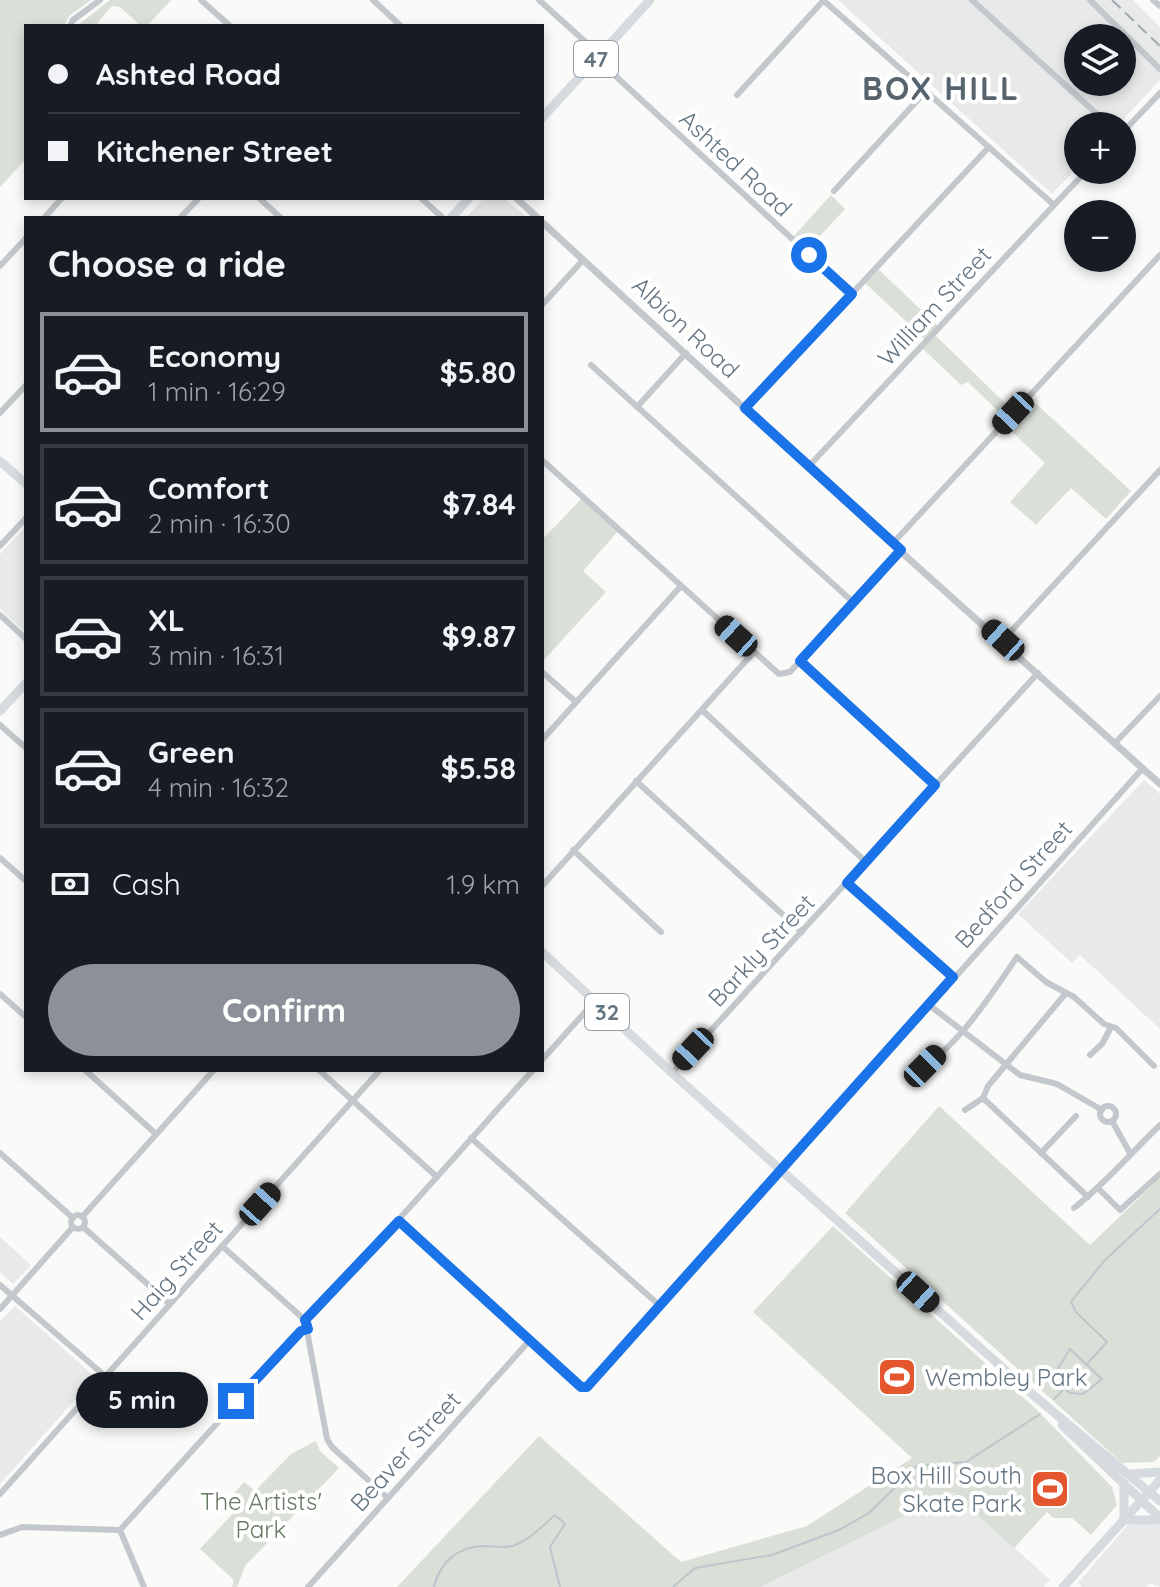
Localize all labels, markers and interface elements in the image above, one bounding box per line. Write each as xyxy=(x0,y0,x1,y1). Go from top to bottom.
map controls xyxy=(1064,24,1136,272)
button: layers xyxy=(1064,24,1136,96)
road number: 47 xyxy=(574,41,618,77)
text: Ashted Road xyxy=(96,55,281,93)
district label: BOX HILL xyxy=(862,68,1020,108)
street label: Ashted Road xyxy=(674,103,798,223)
button: + xyxy=(1064,112,1136,184)
text: Kitchener Street xyxy=(96,132,333,170)
button: − xyxy=(1064,200,1136,272)
route start xyxy=(791,237,827,273)
street label: William Street xyxy=(871,240,997,372)
text: Choose a ride xyxy=(48,241,286,286)
street label: Albion Road xyxy=(626,270,746,384)
icon: car xyxy=(52,336,124,408)
text: Economy xyxy=(148,337,281,375)
text: $5.80 xyxy=(440,353,516,391)
text: 1 min · 16:29 xyxy=(148,375,286,408)
car xyxy=(988,387,1038,439)
icon: car xyxy=(52,468,124,540)
text: Comfort xyxy=(148,469,269,507)
text: $7.84 xyxy=(442,485,516,523)
text: 2 min · 16:30 xyxy=(148,507,291,540)
icon: car xyxy=(52,600,124,672)
text: XL xyxy=(148,601,185,639)
car xyxy=(710,611,762,661)
car xyxy=(977,615,1029,665)
text: $9.87 xyxy=(442,617,516,655)
text: 3 min · 16:31 xyxy=(148,639,284,672)
icon: car xyxy=(52,732,124,804)
text: Green xyxy=(148,733,235,771)
text: $5.58 xyxy=(441,749,516,787)
text: 4 min · 16:32 xyxy=(148,771,289,804)
street label: Bedford Street xyxy=(948,814,1078,954)
icon: cash xyxy=(48,862,92,906)
text: Cash xyxy=(112,865,181,903)
text: 1.9 km xyxy=(446,868,520,901)
street label: Barkly Street xyxy=(701,887,821,1013)
button: Confirm xyxy=(48,964,520,1056)
road number: 32 xyxy=(585,994,629,1030)
car xyxy=(668,1023,718,1075)
car xyxy=(900,1041,950,1091)
car xyxy=(235,1178,285,1230)
street label: Haig Street xyxy=(123,1214,229,1326)
car xyxy=(892,1267,944,1317)
sports icon: Wembley Park xyxy=(876,1356,918,1398)
place label: Wembley Park xyxy=(925,1362,1088,1392)
callout: 5 min xyxy=(76,1373,208,1429)
text: 5 min xyxy=(108,1383,176,1416)
route end xyxy=(218,1383,254,1419)
street label: Beaver Street xyxy=(343,1385,467,1517)
place label: Box Hill South Skate Park xyxy=(871,1460,1022,1518)
sports icon: Box Hill South Skate Park xyxy=(1029,1468,1071,1510)
park label: The Artists' Park xyxy=(200,1486,322,1544)

